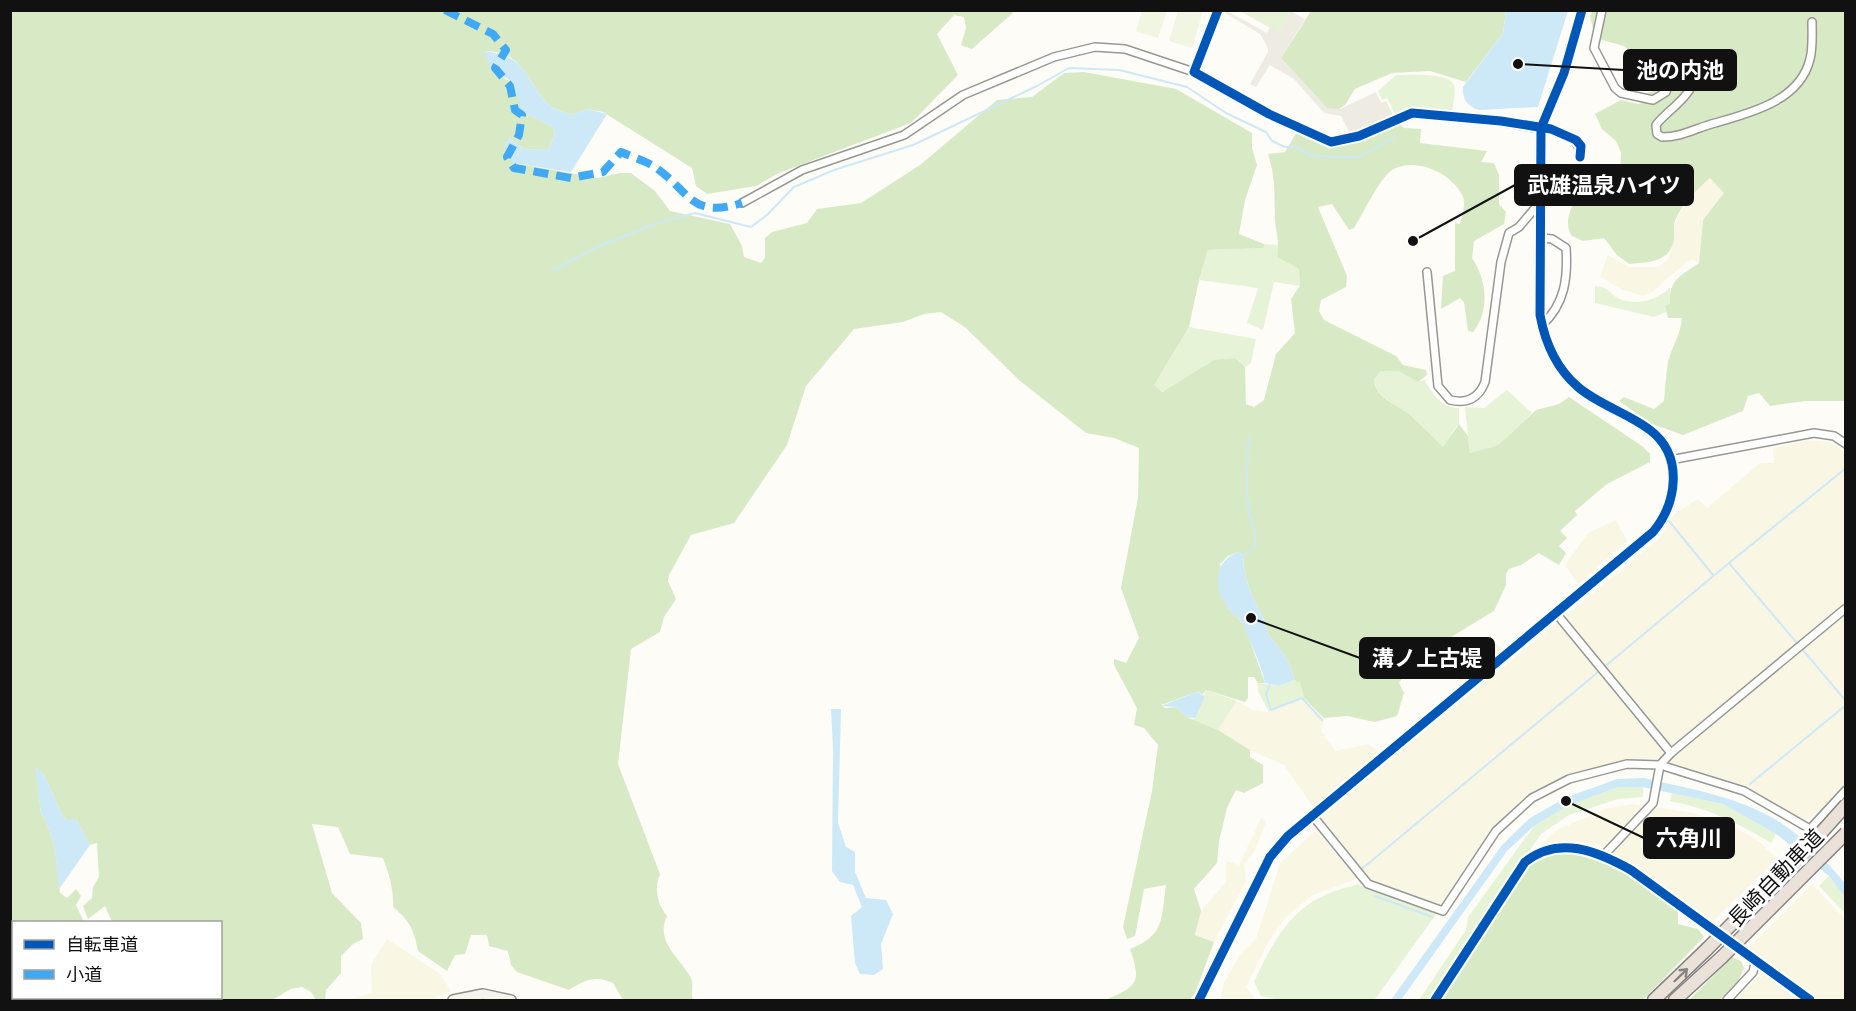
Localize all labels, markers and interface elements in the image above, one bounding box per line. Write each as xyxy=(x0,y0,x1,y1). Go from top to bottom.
callout: 池の内池 xyxy=(1624,50,1736,90)
text: 池の内池 xyxy=(1636,57,1724,84)
callout: 武雄温泉ハイツ xyxy=(1515,165,1693,205)
text: 武雄温泉ハイツ xyxy=(1527,172,1681,199)
callout: 溝ノ上古堤 xyxy=(1360,638,1494,678)
text: 溝ノ上古堤 xyxy=(1372,645,1482,672)
callout: 六角川 xyxy=(1644,818,1734,858)
street label: 長崎自動車道 xyxy=(1723,824,1829,932)
text: 六角川 xyxy=(1656,825,1722,852)
legend xyxy=(12,921,222,999)
text: 自転車道 xyxy=(66,934,138,956)
text: 小道 xyxy=(66,964,102,986)
one-way arrow xyxy=(1673,967,1688,982)

